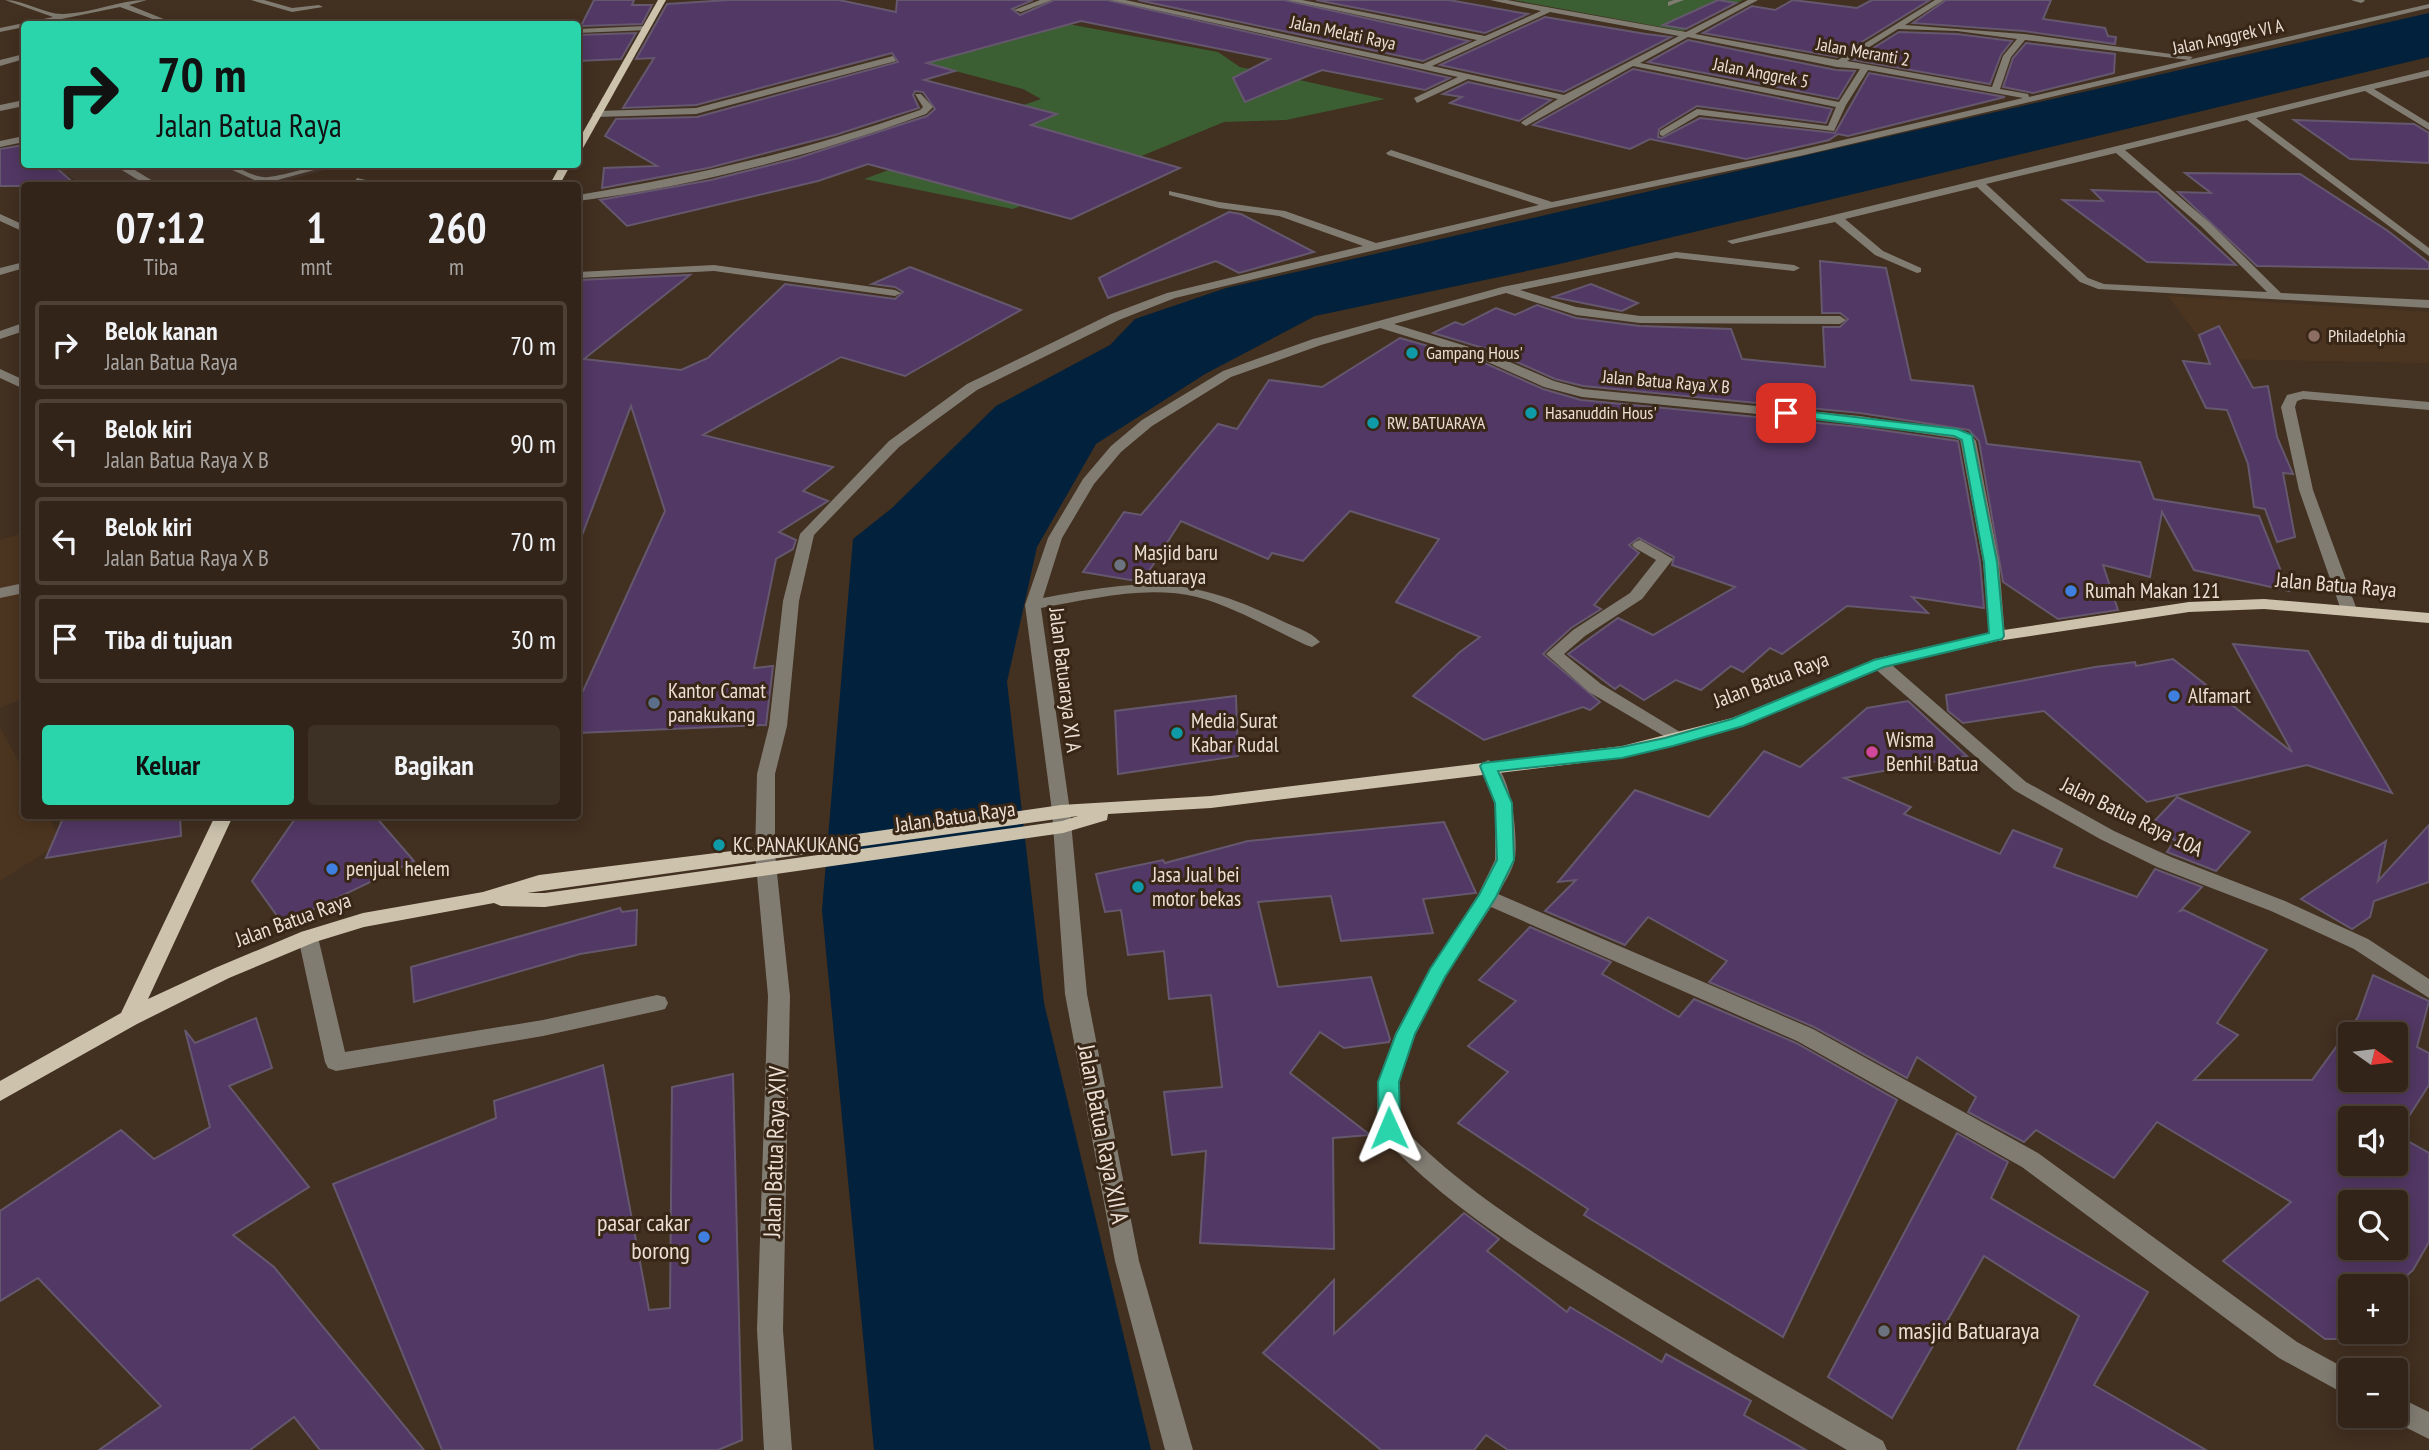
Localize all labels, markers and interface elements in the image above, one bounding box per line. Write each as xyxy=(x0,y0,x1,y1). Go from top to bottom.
street label: Jalan Melati Raya xyxy=(1287,10,1398,55)
street label: Jalan Anggrek VI A xyxy=(2169,13,2286,60)
street label: Jalan Meranti 2 xyxy=(1814,32,1912,71)
text: 70 m xyxy=(157,42,246,106)
icon: right xyxy=(42,49,133,140)
street label: Jalan Anggrek 5 xyxy=(1710,52,1811,93)
text: Jalan Batua Raya xyxy=(157,104,342,146)
text: 07:12 xyxy=(115,200,206,255)
text: 1 xyxy=(306,200,326,255)
text: 260 xyxy=(426,200,487,255)
text: Tiba xyxy=(144,252,178,281)
text: mnt xyxy=(301,252,332,281)
text: m xyxy=(449,252,464,281)
text: Belok kanan xyxy=(105,314,218,347)
place label: Philadelphia xyxy=(2328,324,2406,347)
icon: right xyxy=(46,326,84,364)
marker: Philadelphia xyxy=(2306,328,2322,344)
text: 70 m xyxy=(510,329,556,362)
place label: Gampang Hous' xyxy=(1426,341,1523,364)
marker: Gampang Hous' xyxy=(1404,345,1420,361)
text: Jalan Batua Raya xyxy=(105,347,238,376)
street label: Jalan Batua Raya X B xyxy=(1600,364,1731,399)
pin xyxy=(1756,383,1816,443)
icon: arrive xyxy=(1767,394,1805,432)
place label: Hasanuddin Hous' xyxy=(1545,401,1657,424)
marker: Hasanuddin Hous' xyxy=(1523,405,1539,421)
place label: RW. BATUARAYA xyxy=(1387,411,1486,434)
text: Belok kiri xyxy=(105,412,192,445)
marker: RW. BATUARAYA xyxy=(1365,415,1381,431)
icon: left xyxy=(46,424,84,462)
text: 90 m xyxy=(510,427,556,460)
text: Jalan Batua Raya X B xyxy=(105,445,269,474)
text: Belok kiri xyxy=(105,510,192,543)
icon: left xyxy=(46,522,84,560)
text: 70 m xyxy=(510,525,556,558)
place label: Masjid baru Batuaraya xyxy=(1134,539,1218,590)
text: Jalan Batua Raya X B xyxy=(105,543,269,572)
marker: Masjid baru Batuaraya xyxy=(1112,557,1128,573)
street label: Jalan Batua Raya xyxy=(2273,566,2398,603)
place label: Rumah Makan 121 xyxy=(2085,577,2220,604)
marker: Rumah Makan 121 xyxy=(2063,583,2079,599)
street label: Jalan Batuaraya XI A xyxy=(1043,605,1088,754)
icon: arrive xyxy=(46,620,84,658)
text: Tiba di tujuan xyxy=(105,623,233,656)
text: 30 m xyxy=(510,623,556,656)
street label: Jalan Batua Raya xyxy=(1708,645,1832,714)
place label: Kantor Camat panakukang xyxy=(668,677,766,728)
place label: Alfamart xyxy=(2188,682,2251,709)
marker: Alfamart xyxy=(2166,688,2182,704)
marker: Kantor Camat panakukang xyxy=(646,695,662,711)
place label: Media Surat Kabar Rudal xyxy=(1191,707,1279,758)
button: Keluar xyxy=(42,725,294,805)
button: Bagikan xyxy=(308,725,560,805)
marker: Media Surat Kabar Rudal xyxy=(1169,725,1185,741)
place label: Wisma Benhil Batua xyxy=(1886,726,1979,777)
marker: Wisma Benhil Batua xyxy=(1864,744,1880,760)
street label: Jalan Batua Raya 10A xyxy=(2056,770,2208,863)
street label: Jalan Batua Raya xyxy=(892,795,1017,838)
place label: KC PANAKUKANG xyxy=(733,831,859,858)
marker: KC PANAKUKANG xyxy=(711,837,727,853)
place label: penjual helem xyxy=(346,855,450,882)
marker: penjual helem xyxy=(324,861,340,877)
place label: Jasa Jual bei motor bekas xyxy=(1151,861,1241,912)
marker: Jasa Jual bei motor bekas xyxy=(1130,879,1146,895)
street label: Jalan Batua Raya xyxy=(230,886,354,953)
north arrow xyxy=(2338,1022,2408,1092)
map controls xyxy=(2338,1022,2408,1428)
street label: Jalan Batua Raya XII A xyxy=(1071,1041,1136,1227)
street label: Jalan Batua Raya XIV xyxy=(756,1065,793,1239)
position arrow xyxy=(1352,1091,1426,1165)
button: sound xyxy=(2338,1106,2408,1176)
button: search xyxy=(2338,1190,2408,1260)
place label: pasar cakar borong xyxy=(597,1207,690,1266)
marker: pasar cakar borong xyxy=(696,1229,712,1245)
button: + xyxy=(2338,1274,2408,1344)
place label: masjid Batuaraya xyxy=(1898,1315,2040,1346)
marker: masjid Batuaraya xyxy=(1876,1323,1892,1339)
button: − xyxy=(2338,1358,2408,1428)

